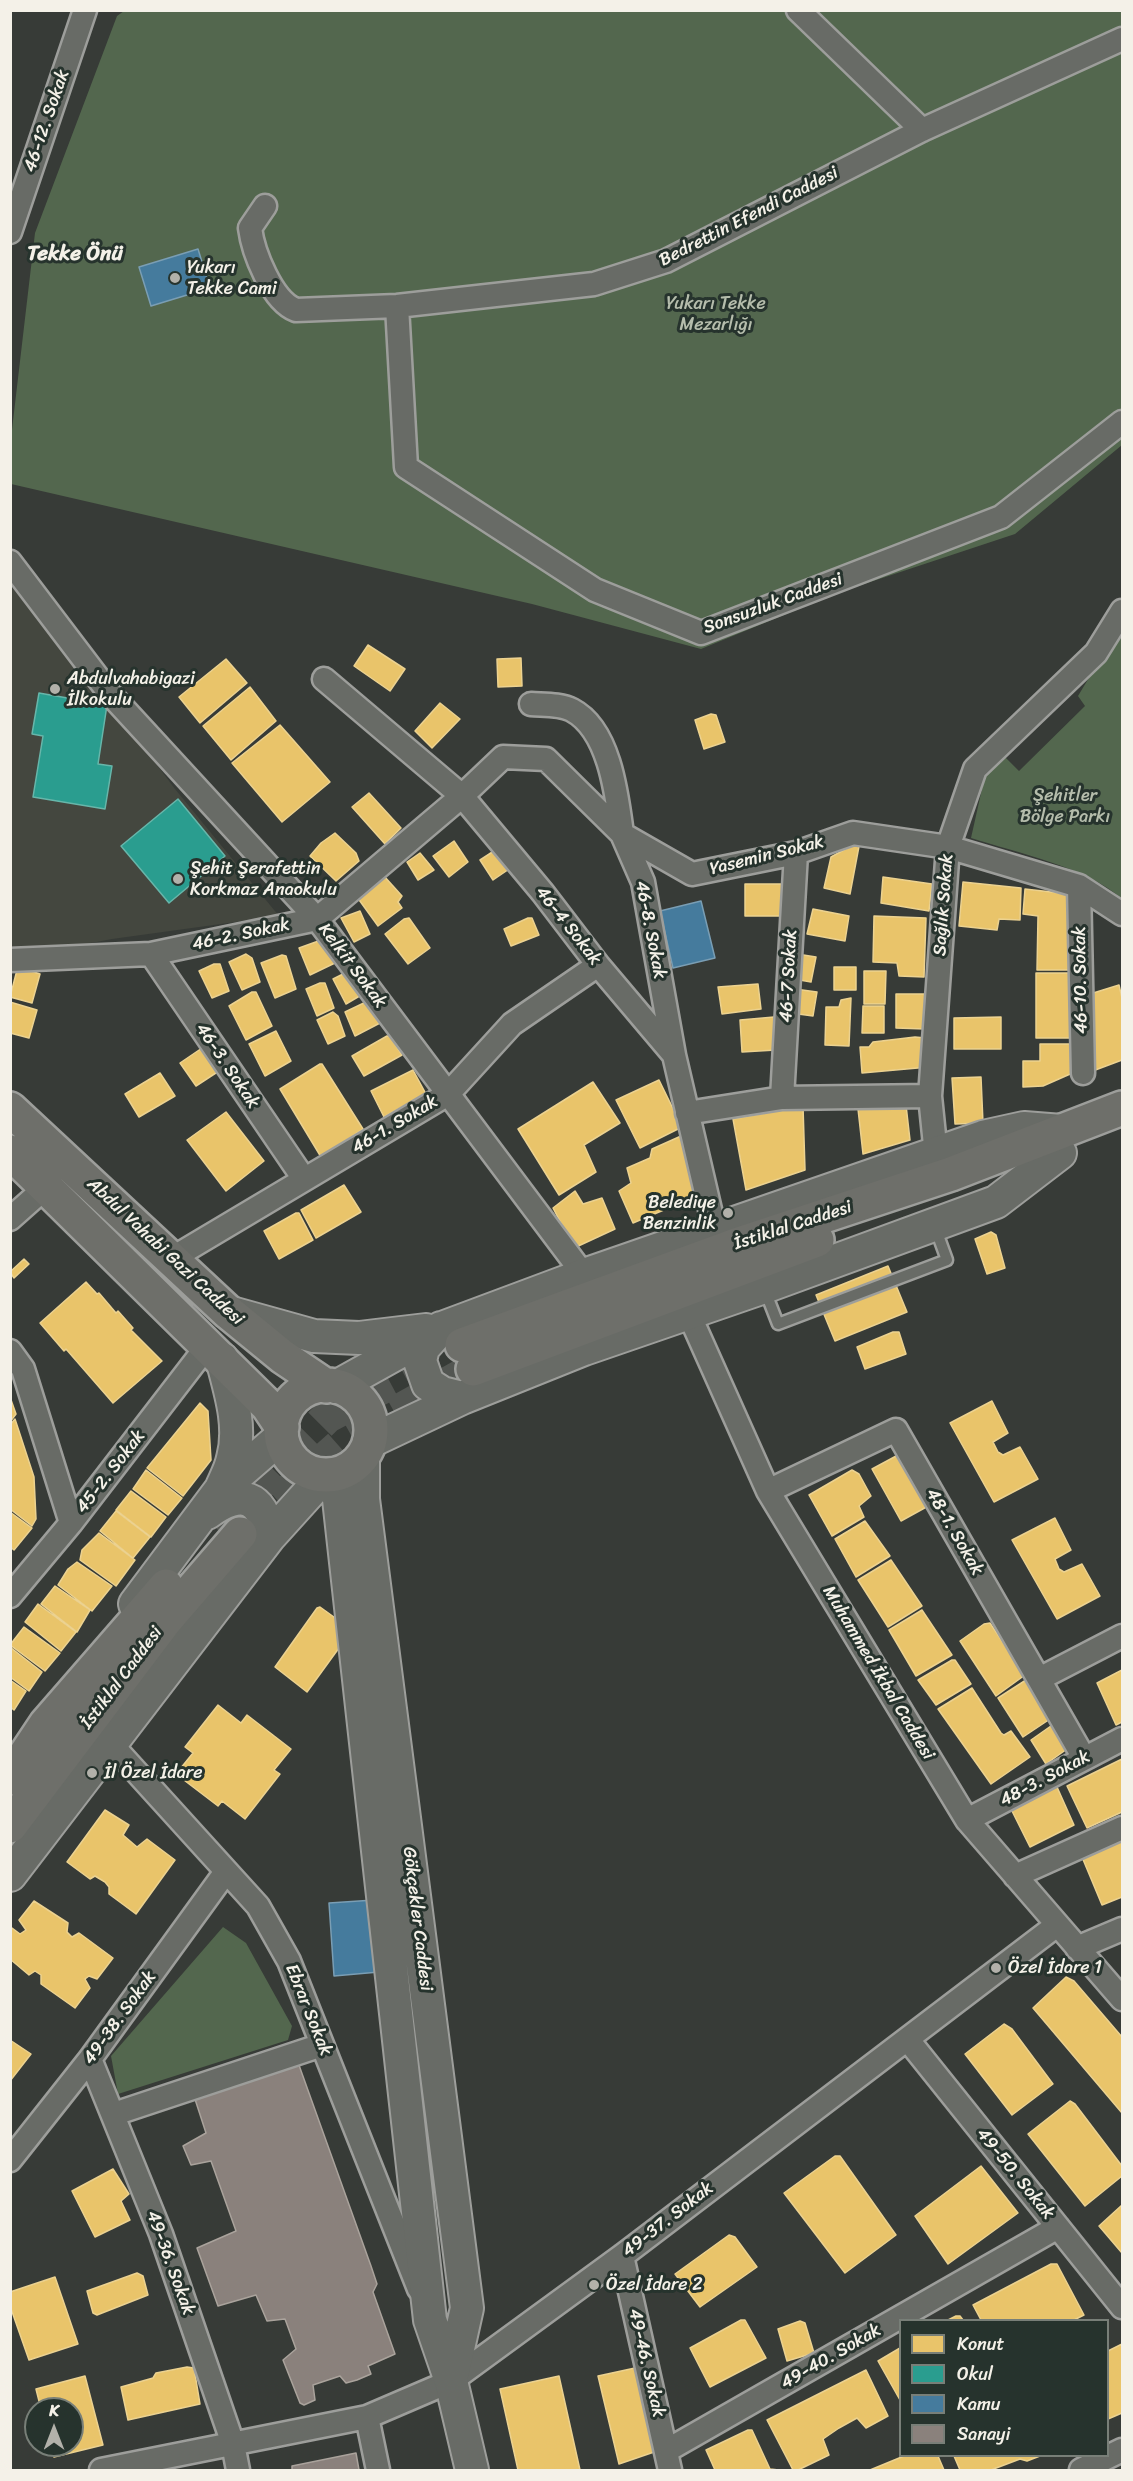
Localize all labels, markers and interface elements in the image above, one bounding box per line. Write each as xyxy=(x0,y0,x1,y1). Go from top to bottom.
street label: 46-12. Sokak xyxy=(19,67,75,175)
street label: Bedrettin Efendi Caddesi xyxy=(656,162,842,272)
district label: Tekke Önü xyxy=(27,242,123,268)
place label: Yukarı Tekke Cami xyxy=(187,257,277,300)
marker: Yukarı Tekke Cami xyxy=(168,271,182,285)
park label: Yukarı Tekke Mezarlığı xyxy=(666,293,766,336)
street label: Sonsuzluk Caddesi xyxy=(700,569,846,639)
place label: Abdulvahabigazi İlkokulu xyxy=(67,668,195,710)
marker: Abdulvahabigazi İlkokulu xyxy=(48,682,62,696)
park label: Şehitler Bölge Parkı xyxy=(1020,785,1110,828)
street label: Yasemin Sokak xyxy=(708,831,826,881)
street label: Sağlık Sokak xyxy=(930,853,958,957)
place label: Şehit Şerafettin Korkmaz Anaokulu xyxy=(190,858,337,900)
marker: Şehit Şerafettin Korkmaz Anaokulu xyxy=(171,872,185,886)
street label: 46-8. Sokak xyxy=(630,879,670,981)
street label: 46-4 Sokak xyxy=(530,882,606,970)
street label: 46-2. Sokak xyxy=(190,914,292,956)
street label: Kelkit Sokak xyxy=(313,919,391,1013)
street label: 46-10. Sokak xyxy=(1069,926,1093,1034)
street label: 46-7 Sokak xyxy=(776,929,802,1023)
street label: 46-3. Sokak xyxy=(191,1019,263,1113)
street label: 46-1. Sokak xyxy=(348,1091,442,1159)
street label: Abdul Vahabi Gazi Caddesi xyxy=(82,1174,248,1330)
place label: Belediye Benzinlik xyxy=(643,1192,716,1234)
street label: İstiklal Caddesi xyxy=(731,1197,855,1255)
marker: Belediye Benzinlik xyxy=(721,1206,735,1220)
street label: 45-2. Sokak xyxy=(72,1426,150,1518)
street label: 48-1. Sokak xyxy=(920,1485,988,1579)
street label: Muhammed İkbal Caddesi xyxy=(817,1582,939,1764)
street label: İstiklal Caddesi xyxy=(76,1623,168,1733)
street label: 48-3. Sokak xyxy=(996,1746,1094,1812)
place label: İl Özel İdare xyxy=(104,1762,202,1784)
marker: İl Özel İdare xyxy=(85,1766,99,1780)
street label: Gökçekler Caddesi xyxy=(397,1846,437,1992)
place label: Özel İdare 1 xyxy=(1008,1957,1102,1979)
street label: Ebrar Sokak xyxy=(280,1961,336,2059)
marker: Özel İdare 1 xyxy=(989,1961,1003,1975)
street label: 49-38. Sokak xyxy=(79,1967,161,2069)
street label: 49-50. Sokak xyxy=(971,2124,1059,2224)
street label: 49-37. Sokak xyxy=(618,2178,718,2262)
street label: 49-36. Sokak xyxy=(141,2208,199,2318)
place label: Özel İdare 2 xyxy=(606,2274,703,2296)
marker: Özel İdare 2 xyxy=(587,2278,601,2292)
street label: 49-46. Sokak xyxy=(623,2307,669,2419)
legend xyxy=(899,2319,1109,2457)
street label: 49-40. Sokak xyxy=(777,2320,885,2394)
text: Konut xyxy=(957,2328,1004,2360)
text: Okul xyxy=(957,2358,993,2390)
text: Kamu xyxy=(957,2388,1000,2420)
text: K xyxy=(49,2396,59,2425)
north arrow xyxy=(24,2397,84,2457)
text: Sanayi xyxy=(957,2418,1010,2450)

